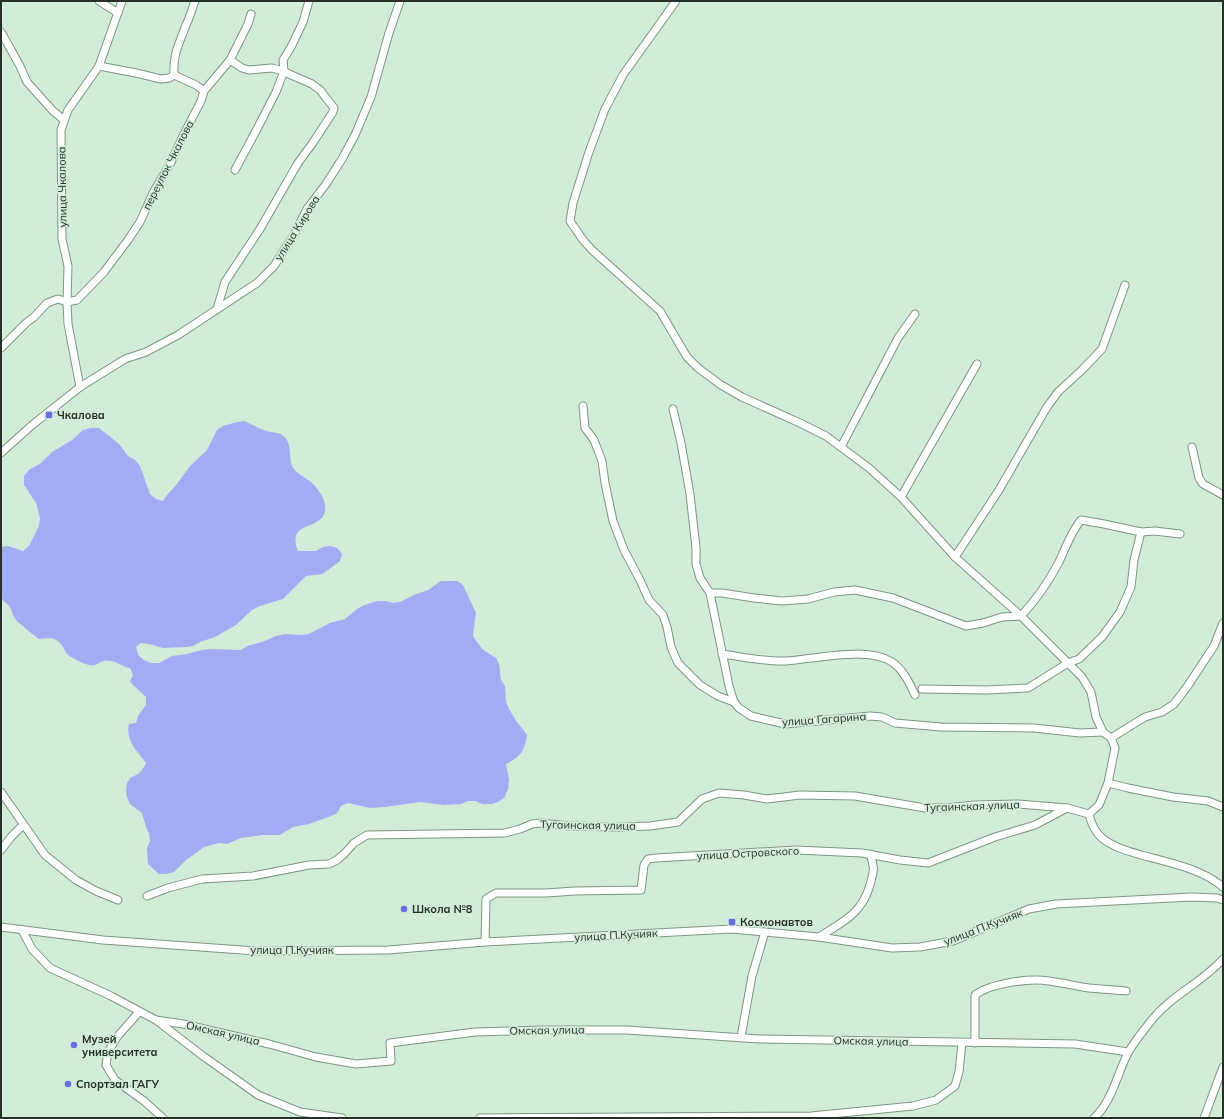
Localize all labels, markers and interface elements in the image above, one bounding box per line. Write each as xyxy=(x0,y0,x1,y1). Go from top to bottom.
street label: переулок Чкалова xyxy=(139,118,197,212)
street label: улица Чкалова xyxy=(54,146,70,228)
street label: улица Кирова xyxy=(271,193,323,263)
place label: Чкалова xyxy=(57,408,105,422)
marker: Чкалова xyxy=(44,410,54,420)
street label: улица Гагарина xyxy=(781,709,867,729)
street label: Тугаинская улица xyxy=(924,797,1020,815)
street label: Тугаинская улица xyxy=(540,817,636,833)
street label: улица Островского xyxy=(697,843,799,863)
place label: Школа №8 xyxy=(412,902,473,916)
marker: Школа №8 xyxy=(399,904,409,914)
street label: улица П.Кучияк xyxy=(942,905,1025,948)
place label: Космонавтов xyxy=(740,915,813,929)
marker: Космонавтов xyxy=(727,917,737,927)
street label: улица П.Кучияк xyxy=(574,926,658,944)
street label: улица П.Кучияк xyxy=(250,943,334,957)
street label: Омская улица xyxy=(185,1018,261,1048)
street label: Омская улица xyxy=(509,1022,585,1038)
place label: Музей университета xyxy=(82,1032,157,1059)
street label: Омская улица xyxy=(833,1033,909,1049)
marker: Музей университета xyxy=(69,1040,79,1050)
place label: Спортзал ГАГУ xyxy=(76,1077,160,1091)
marker: Спортзал ГАГУ xyxy=(63,1079,73,1089)

